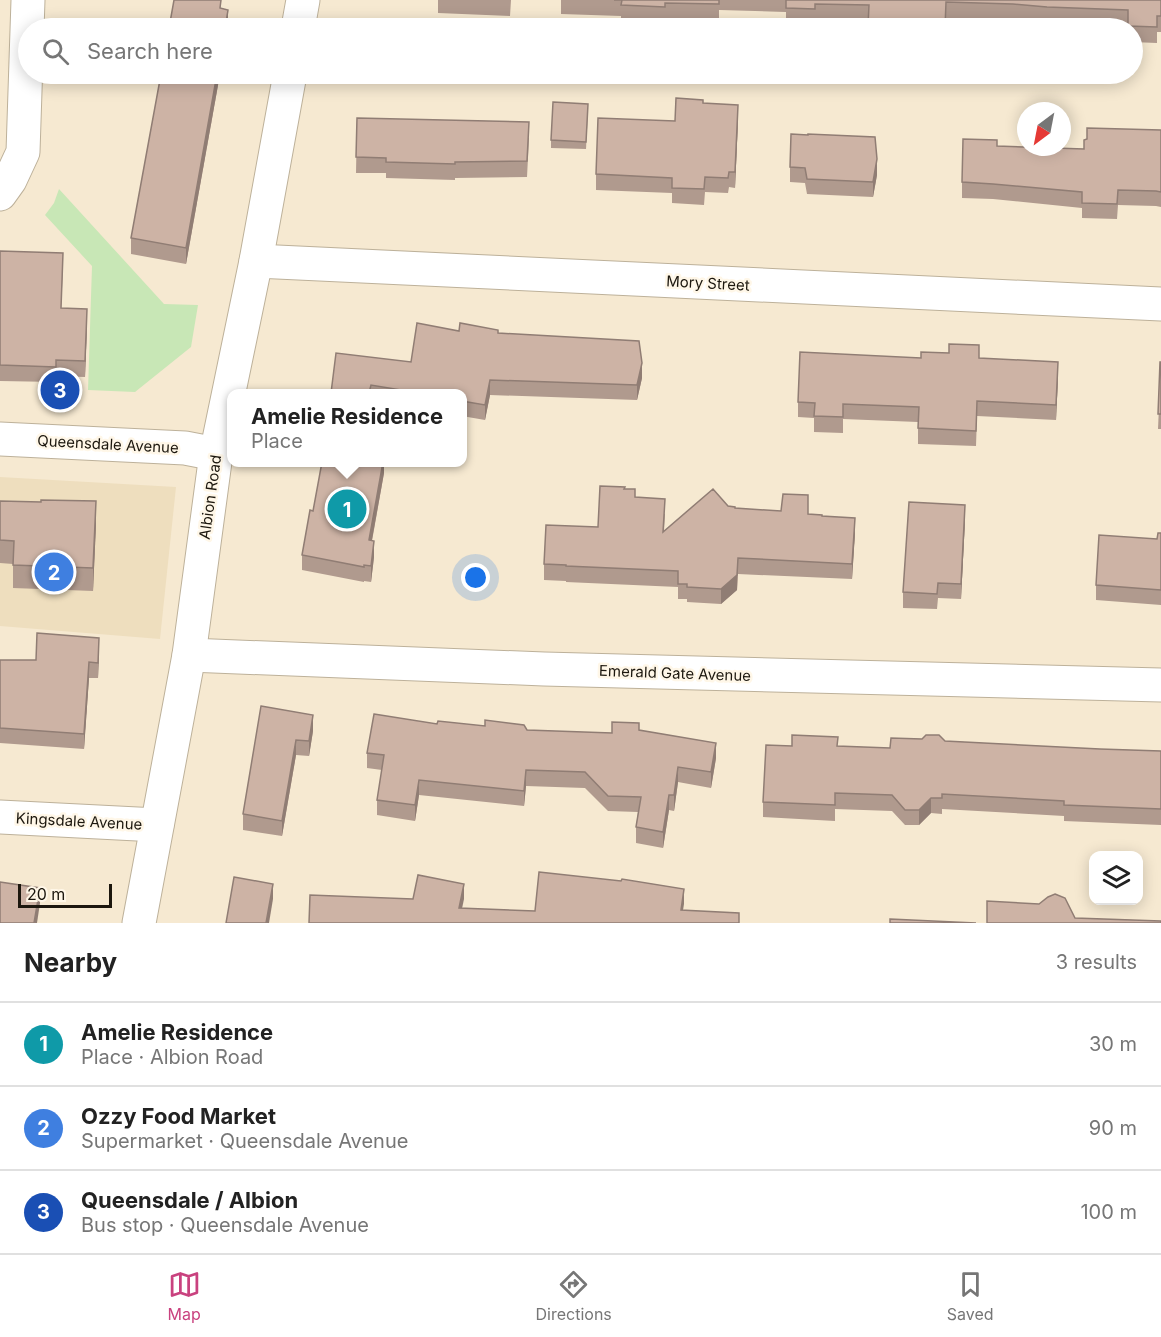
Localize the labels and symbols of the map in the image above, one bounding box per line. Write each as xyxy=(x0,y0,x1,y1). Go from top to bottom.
north arrow xyxy=(1017,102,1071,156)
street label: Mory Street xyxy=(666,271,750,295)
pin: 3 xyxy=(40,368,80,412)
street label: Queensdale Avenue xyxy=(37,431,179,457)
street label: Albion Road xyxy=(195,454,225,540)
pin: 1 xyxy=(328,486,366,532)
pin: 2 xyxy=(34,550,74,594)
your location xyxy=(461,563,490,592)
street label: Emerald Gate Avenue xyxy=(599,661,751,685)
street label: Kingsdale Avenue xyxy=(15,808,143,834)
scale bar xyxy=(18,881,112,908)

